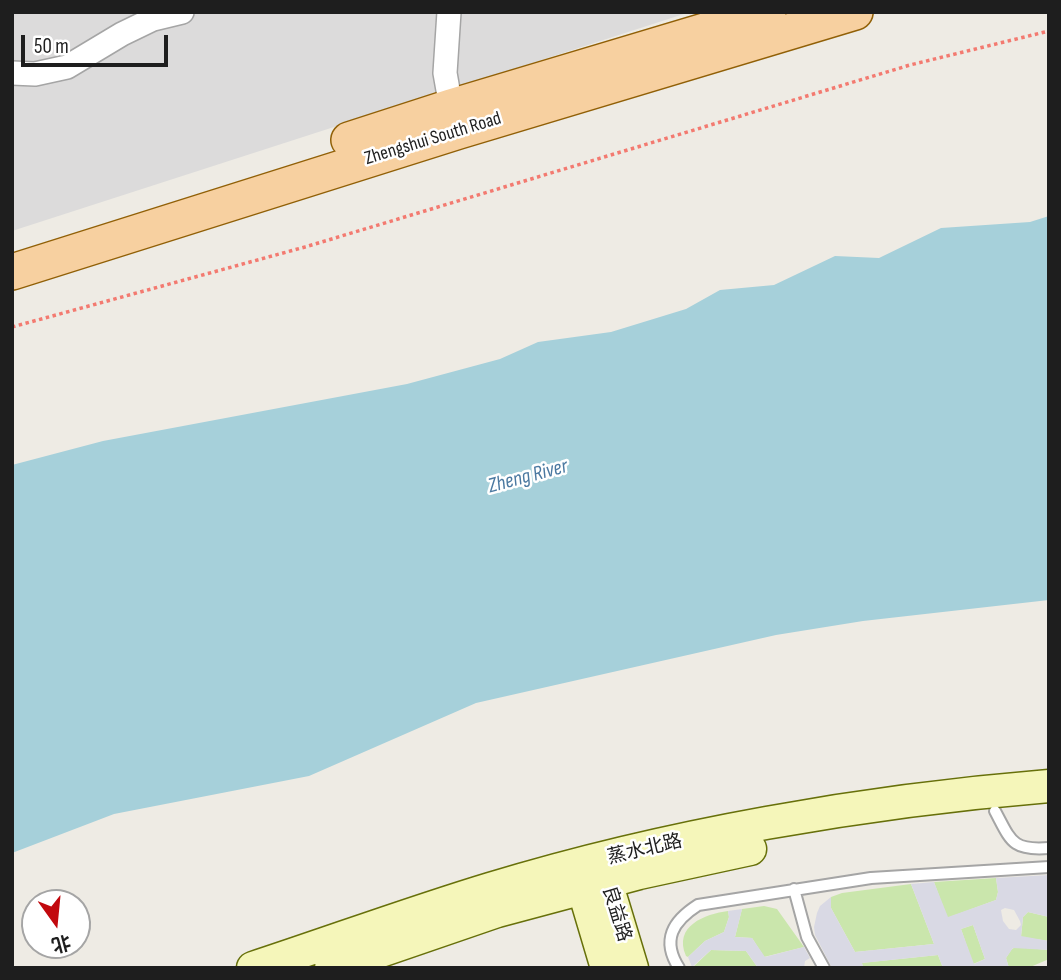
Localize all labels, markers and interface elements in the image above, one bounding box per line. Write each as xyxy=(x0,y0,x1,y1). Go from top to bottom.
scale bar xyxy=(24,21,172,65)
text: 50 m xyxy=(34,34,69,59)
street label: Zhengshui South Road xyxy=(362,107,504,171)
water label: Zheng River xyxy=(485,454,571,500)
street label: 蒸水北路 xyxy=(605,830,685,870)
street label: 良益路 xyxy=(597,883,635,945)
north arrow xyxy=(21,889,91,959)
text: 北 xyxy=(49,929,73,956)

